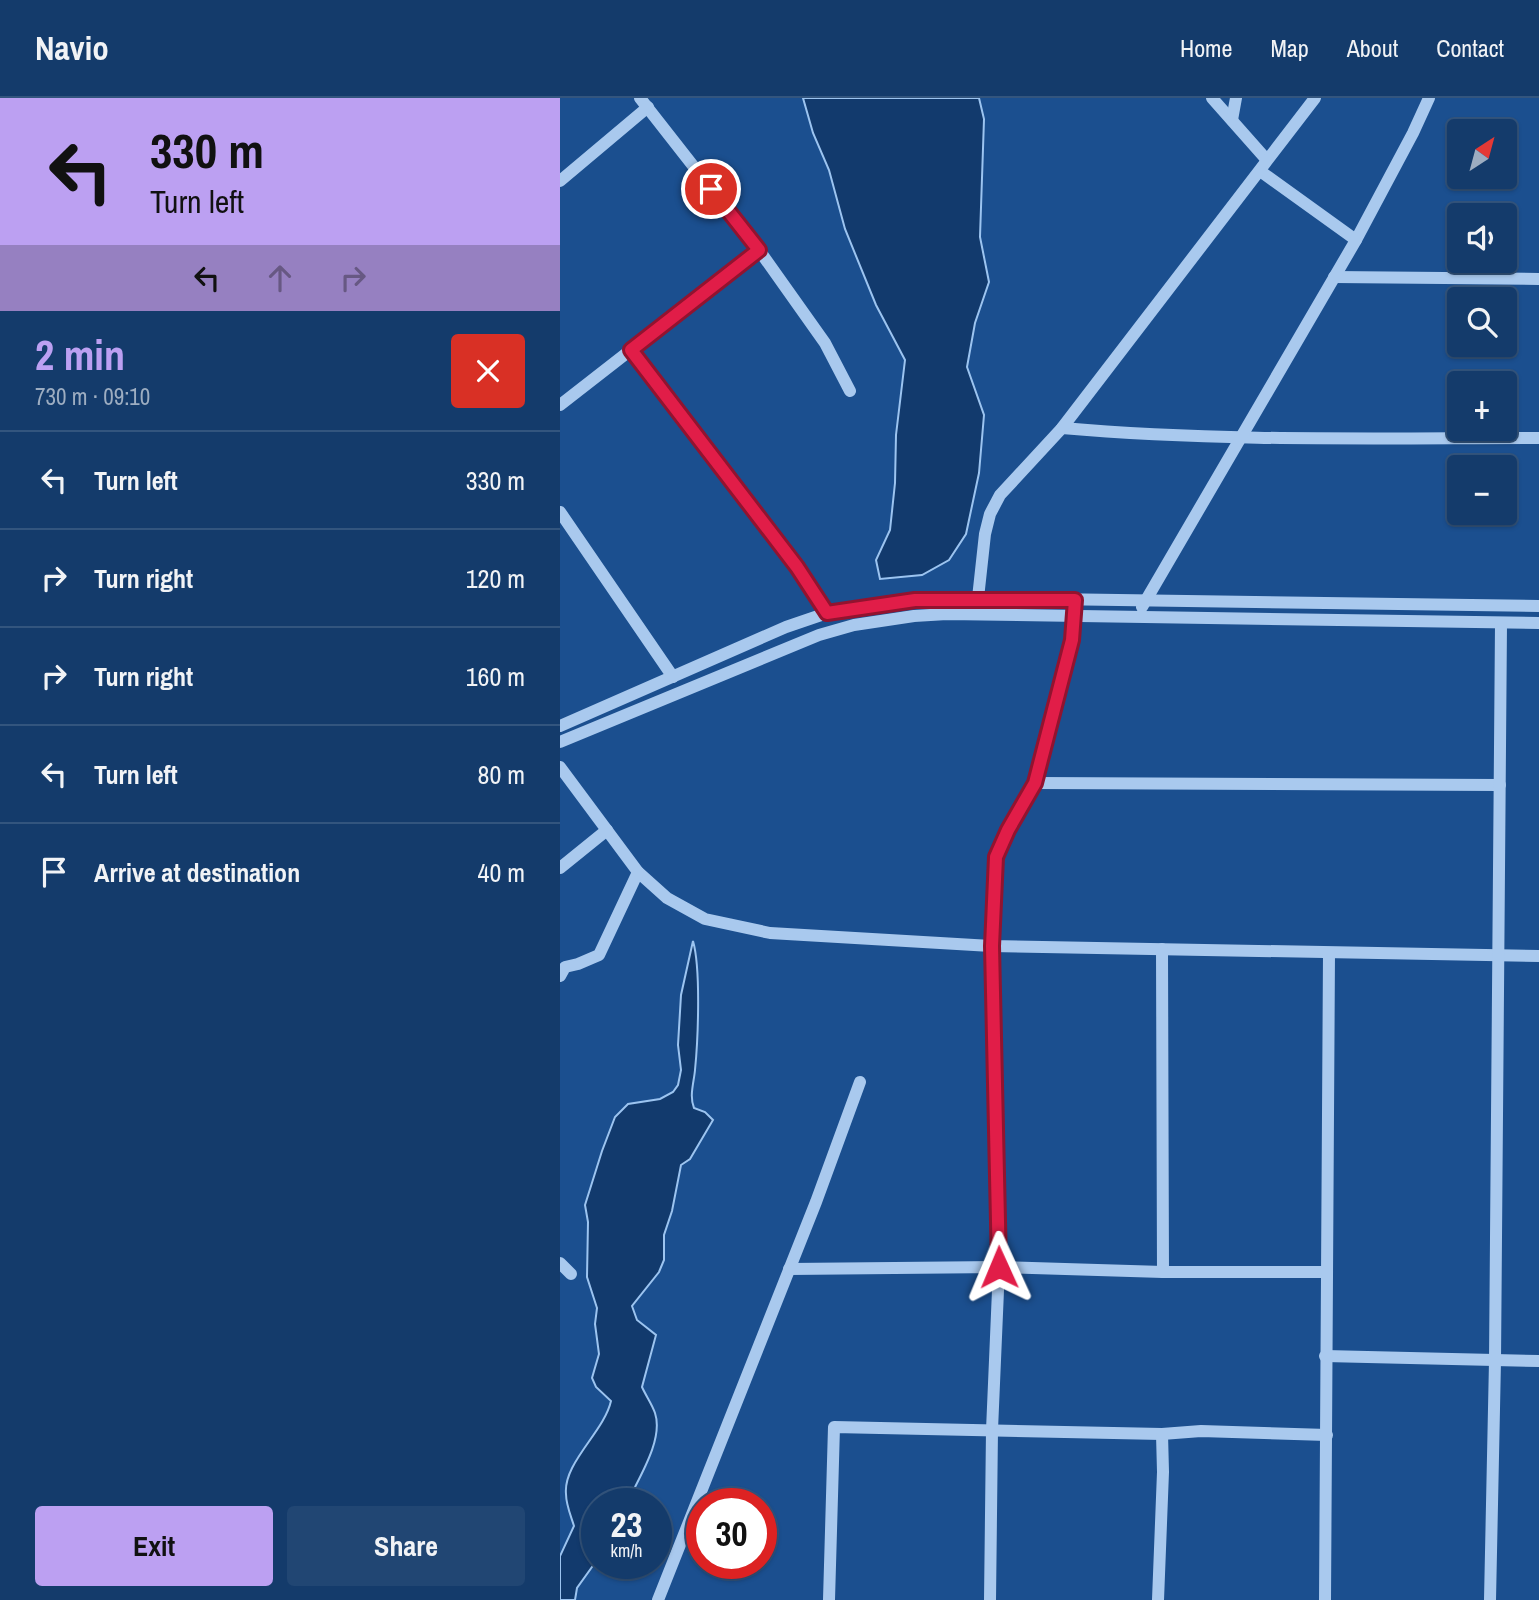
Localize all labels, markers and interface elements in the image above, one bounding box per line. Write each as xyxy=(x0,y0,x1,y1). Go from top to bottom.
text: Navio xyxy=(35,26,109,70)
text: Home xyxy=(1180,32,1232,64)
text: Map xyxy=(1270,32,1309,64)
text: About xyxy=(1347,32,1398,64)
text: Contact xyxy=(1436,32,1504,64)
text: 330 m xyxy=(150,117,264,183)
north arrow xyxy=(1447,119,1517,189)
map controls xyxy=(1447,119,1517,525)
icon: left xyxy=(35,126,126,217)
pin xyxy=(681,159,741,219)
icon: arrive xyxy=(692,170,730,208)
text: Turn left xyxy=(150,180,244,223)
button: sound xyxy=(1447,203,1517,273)
icon: left xyxy=(188,259,226,297)
icon: ahead xyxy=(261,259,299,297)
icon: right xyxy=(334,259,372,297)
button: search xyxy=(1447,287,1517,357)
text: 2 min xyxy=(35,327,125,383)
button: close xyxy=(451,334,525,408)
button: + xyxy=(1447,371,1517,441)
text: 730 m · 09:10 xyxy=(35,381,150,412)
button: − xyxy=(1447,455,1517,525)
icon: left xyxy=(35,461,73,499)
text: Turn left xyxy=(94,463,178,498)
text: 330 m xyxy=(466,463,525,498)
icon: right xyxy=(35,559,73,597)
text: Turn right xyxy=(94,561,193,596)
text: 120 m xyxy=(466,561,525,596)
icon: right xyxy=(35,657,73,695)
text: Turn right xyxy=(94,659,193,694)
text: 160 m xyxy=(466,659,525,694)
icon: left xyxy=(35,755,73,793)
text: Turn left xyxy=(94,757,178,792)
text: 80 m xyxy=(478,757,525,792)
icon: arrive xyxy=(35,853,73,891)
text: Arrive at destination xyxy=(94,855,300,890)
text: 40 m xyxy=(478,855,525,890)
position arrow xyxy=(962,1230,1036,1304)
speed limit sign: 30 xyxy=(686,1488,777,1579)
text: 23 xyxy=(611,1501,642,1548)
button: Exit xyxy=(35,1506,273,1586)
button: Share xyxy=(287,1506,525,1586)
text: km/h xyxy=(611,1538,643,1563)

